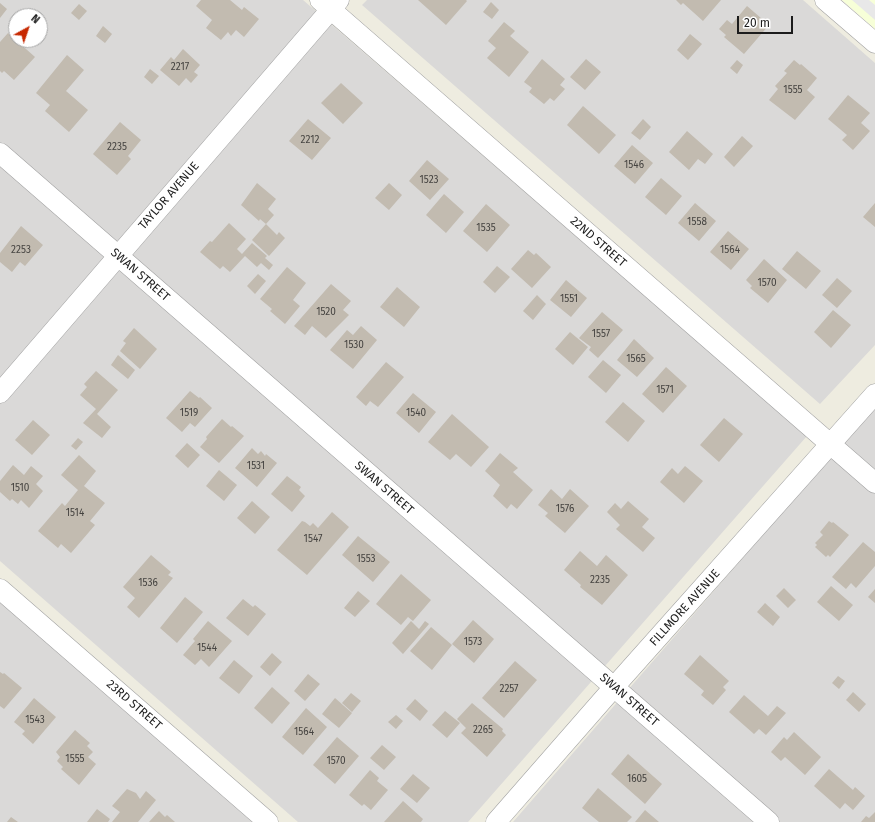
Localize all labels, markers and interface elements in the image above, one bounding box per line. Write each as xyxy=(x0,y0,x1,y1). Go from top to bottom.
north arrow xyxy=(8,8,48,48)
scale bar xyxy=(739,8,795,34)
text: N xyxy=(28,12,42,27)
text: 20 m xyxy=(744,16,770,30)
house number: 2217 xyxy=(171,61,189,73)
house number: 1555 xyxy=(783,84,803,96)
house number: 2212 xyxy=(301,134,319,146)
house number: 2235 xyxy=(107,141,127,153)
street label: TAYLOR AVENUE xyxy=(136,159,202,233)
house number: 1546 xyxy=(624,159,644,171)
house number: 1523 xyxy=(419,174,439,186)
street label: 22ND STREET xyxy=(567,214,629,270)
house number: 1558 xyxy=(687,216,707,228)
house number: 1535 xyxy=(476,222,496,234)
house number: 2253 xyxy=(11,244,31,256)
house number: 1564 xyxy=(720,244,740,256)
street label: SWAN STREET xyxy=(108,245,172,305)
house number: 1570 xyxy=(758,277,776,289)
house number: 1551 xyxy=(560,293,578,305)
house number: 1520 xyxy=(316,306,336,318)
house number: 1557 xyxy=(592,328,610,340)
house number: 1530 xyxy=(344,339,364,351)
house number: 1565 xyxy=(626,353,646,365)
house number: 1571 xyxy=(656,384,674,396)
house number: 1519 xyxy=(180,407,198,419)
house number: 1540 xyxy=(406,407,426,419)
street label: SWAN STREET xyxy=(352,458,416,518)
house number: 1531 xyxy=(247,460,265,472)
house number: 1510 xyxy=(11,482,29,494)
house number: 1576 xyxy=(556,503,574,515)
house number: 1514 xyxy=(66,507,84,519)
house number: 1547 xyxy=(304,533,322,545)
house number: 1553 xyxy=(356,553,376,565)
street label: FILLMORE AVENUE xyxy=(647,567,723,649)
house number: 2235 xyxy=(590,574,610,586)
house number: 1536 xyxy=(138,577,158,589)
house number: 1573 xyxy=(464,636,482,648)
house number: 1544 xyxy=(197,642,217,654)
street label: SWAN STREET xyxy=(597,670,661,730)
street label: 23RD STREET xyxy=(103,677,165,733)
house number: 2257 xyxy=(499,683,519,695)
house number: 1543 xyxy=(25,714,45,726)
house number: 2265 xyxy=(473,724,493,736)
house number: 1564 xyxy=(294,726,314,738)
house number: 1555 xyxy=(65,753,85,765)
house number: 1570 xyxy=(327,755,345,767)
house number: 1605 xyxy=(627,773,647,785)

